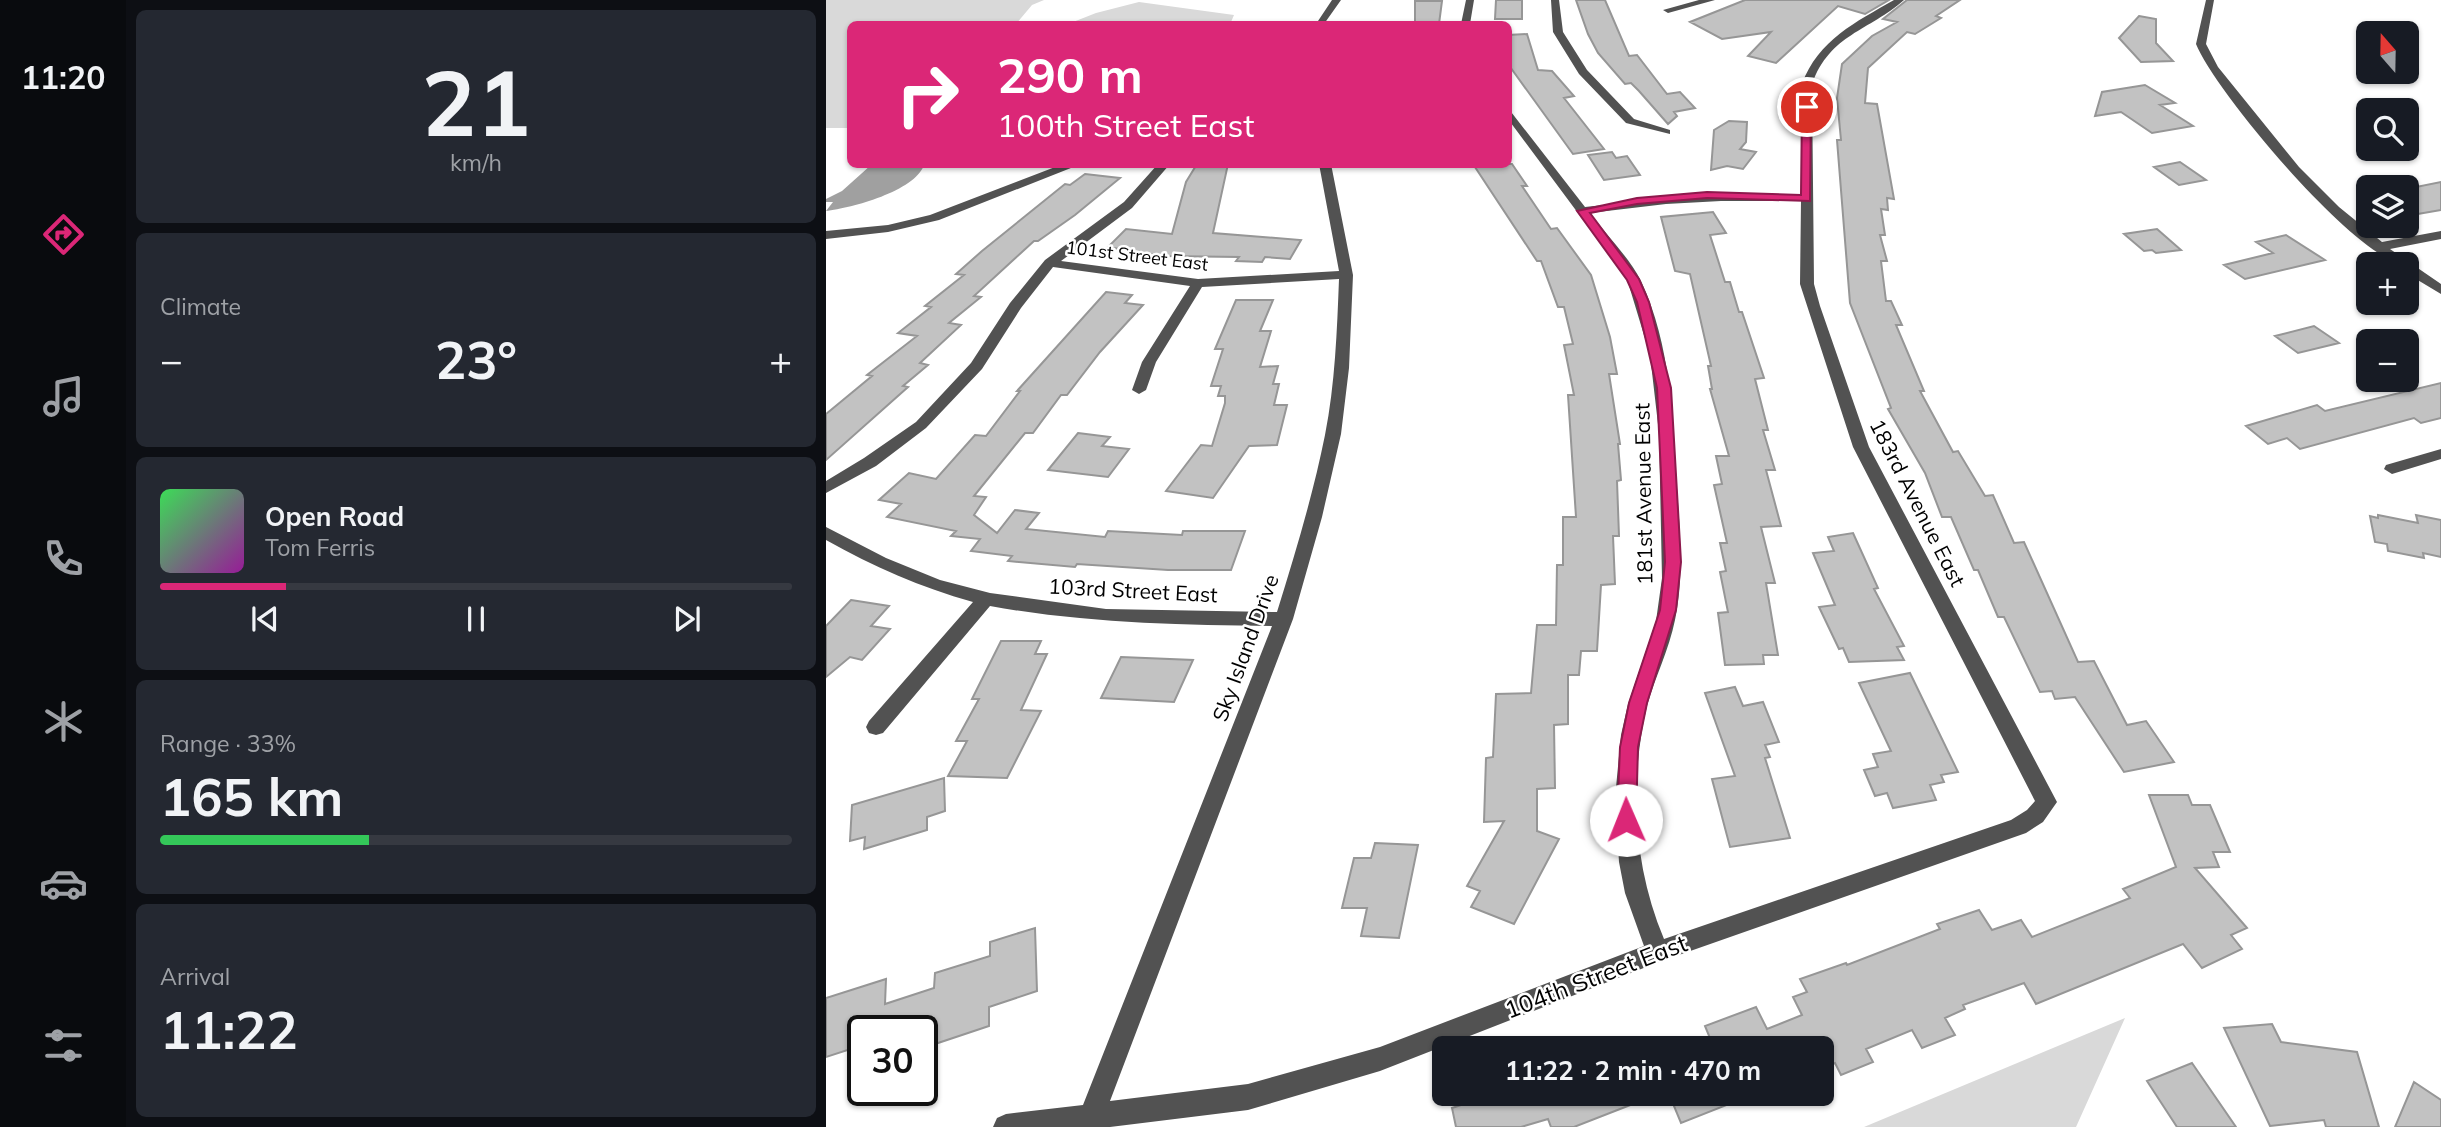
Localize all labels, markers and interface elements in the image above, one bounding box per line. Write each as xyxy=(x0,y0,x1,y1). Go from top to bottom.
north arrow xyxy=(2356,21,2418,84)
map controls xyxy=(2356,21,2419,392)
text: 290 m xyxy=(997,44,1143,105)
text: 21 xyxy=(421,45,531,159)
icon: right xyxy=(882,49,973,140)
text: 11:20 xyxy=(21,57,105,97)
pin xyxy=(1777,77,1837,137)
icon: arrive xyxy=(1788,88,1826,126)
button: search xyxy=(2356,98,2419,161)
text: 100th Street East xyxy=(997,105,1254,145)
text: km/h xyxy=(450,148,502,177)
button: layers xyxy=(2356,175,2419,238)
icon: directions xyxy=(39,210,88,259)
street label: 101st Street East xyxy=(1065,235,1209,276)
button: + xyxy=(2356,252,2419,315)
text: Climate xyxy=(160,292,241,321)
text: 23° xyxy=(435,327,517,392)
button: − xyxy=(2356,329,2419,392)
text: − xyxy=(160,336,183,384)
text: + xyxy=(769,336,792,384)
icon: music xyxy=(39,372,88,421)
street label: 181st Avenue East xyxy=(1628,403,1658,585)
street label: 183rd Avenue East xyxy=(1864,414,1971,591)
text: Open Road xyxy=(265,500,404,533)
text: Tom Ferris xyxy=(265,533,375,562)
icon: phone xyxy=(39,534,88,583)
street label: Sky Island Drive xyxy=(1206,570,1284,725)
street label: 103rd Street East xyxy=(1048,573,1218,607)
icon: previous xyxy=(246,600,284,638)
icon: pause xyxy=(457,600,495,638)
icon: next xyxy=(668,600,706,638)
icon: climate xyxy=(39,697,88,746)
text: Range · 33% xyxy=(160,729,296,758)
text: 165 km xyxy=(160,764,343,829)
position arrow xyxy=(1589,783,1663,857)
icon: car xyxy=(39,859,88,908)
street label: 104th Street East xyxy=(1500,927,1691,1025)
text: Arrival xyxy=(160,962,230,991)
text: 11:22 xyxy=(160,997,298,1062)
speed limit sign: 30 xyxy=(847,1015,938,1106)
icon: filters xyxy=(39,1021,88,1070)
text: 11:22 · 2 min · 470 m xyxy=(1505,1054,1761,1087)

